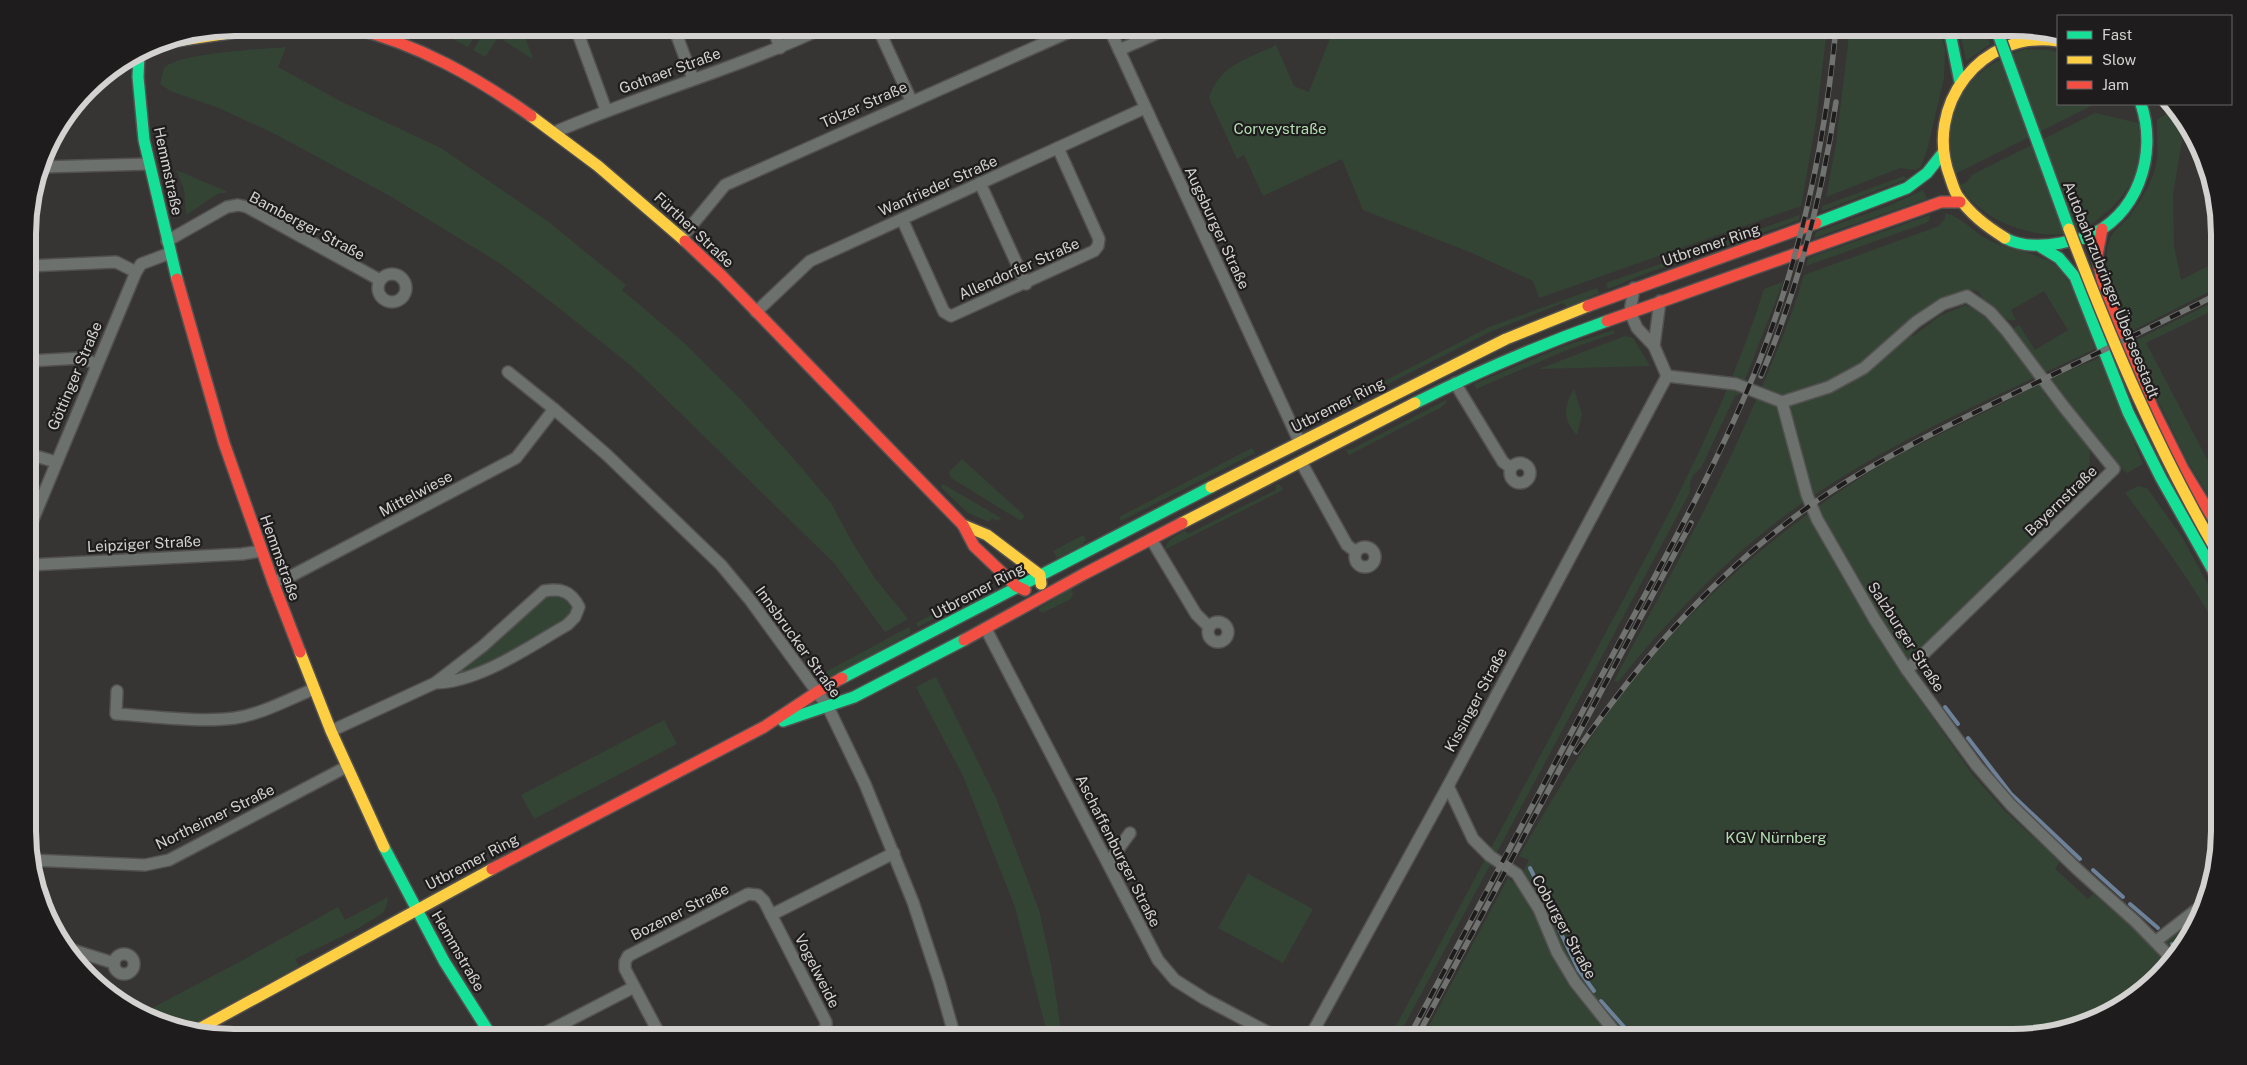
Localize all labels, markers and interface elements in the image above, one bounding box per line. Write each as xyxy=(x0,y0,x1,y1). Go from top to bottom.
legend xyxy=(2057,15,2232,105)
text: Fast xyxy=(2102,26,2132,43)
street label: Gothaer Straße xyxy=(617,44,723,97)
text: Slow xyxy=(2102,51,2137,68)
text: Jam xyxy=(2102,76,2129,93)
street label: Tölzer Straße xyxy=(818,78,910,131)
park label: Corveystraße xyxy=(1233,120,1327,137)
street label: Hemmstraße xyxy=(151,125,186,217)
street label: Wanfrieder Straße xyxy=(876,152,1000,219)
street label: Augsburger Straße xyxy=(1182,164,1253,292)
street label: Autobahnzubringer Überseestadt xyxy=(2060,178,2164,401)
street label: Bamberger Straße xyxy=(247,188,368,263)
street label: Fürther Straße xyxy=(651,188,738,271)
street label: Utbremer Ring xyxy=(1660,220,1762,269)
street label: Allendorfer Straße xyxy=(956,234,1082,303)
street label: Göttinger Straße xyxy=(44,319,105,433)
street label: Utbremer Ring xyxy=(1288,374,1387,435)
street label: Bayernstraße xyxy=(2021,462,2100,539)
street label: Mittelwiese xyxy=(376,467,455,520)
street label: Hemmstraße xyxy=(257,513,304,603)
street label: Leipziger Straße xyxy=(86,532,201,555)
street label: Utbremer Ring xyxy=(928,559,1027,622)
street label: Salzburger Straße xyxy=(1865,579,1948,695)
street label: Innsbrucker Straße xyxy=(752,583,845,701)
street label: Kissinger Straße xyxy=(1441,645,1510,755)
street label: Aschaffenburger Straße xyxy=(1073,772,1164,930)
street label: Northeimer Straße xyxy=(153,780,277,853)
park label: KGV Nürnberg xyxy=(1725,829,1827,846)
street label: Utbremer Ring xyxy=(422,830,521,893)
street label: Coburger Straße xyxy=(1529,872,1600,982)
street label: Bozener Straße xyxy=(628,880,732,944)
street label: Hemmstraße xyxy=(429,907,488,994)
street label: Vogelweide xyxy=(792,931,843,1011)

